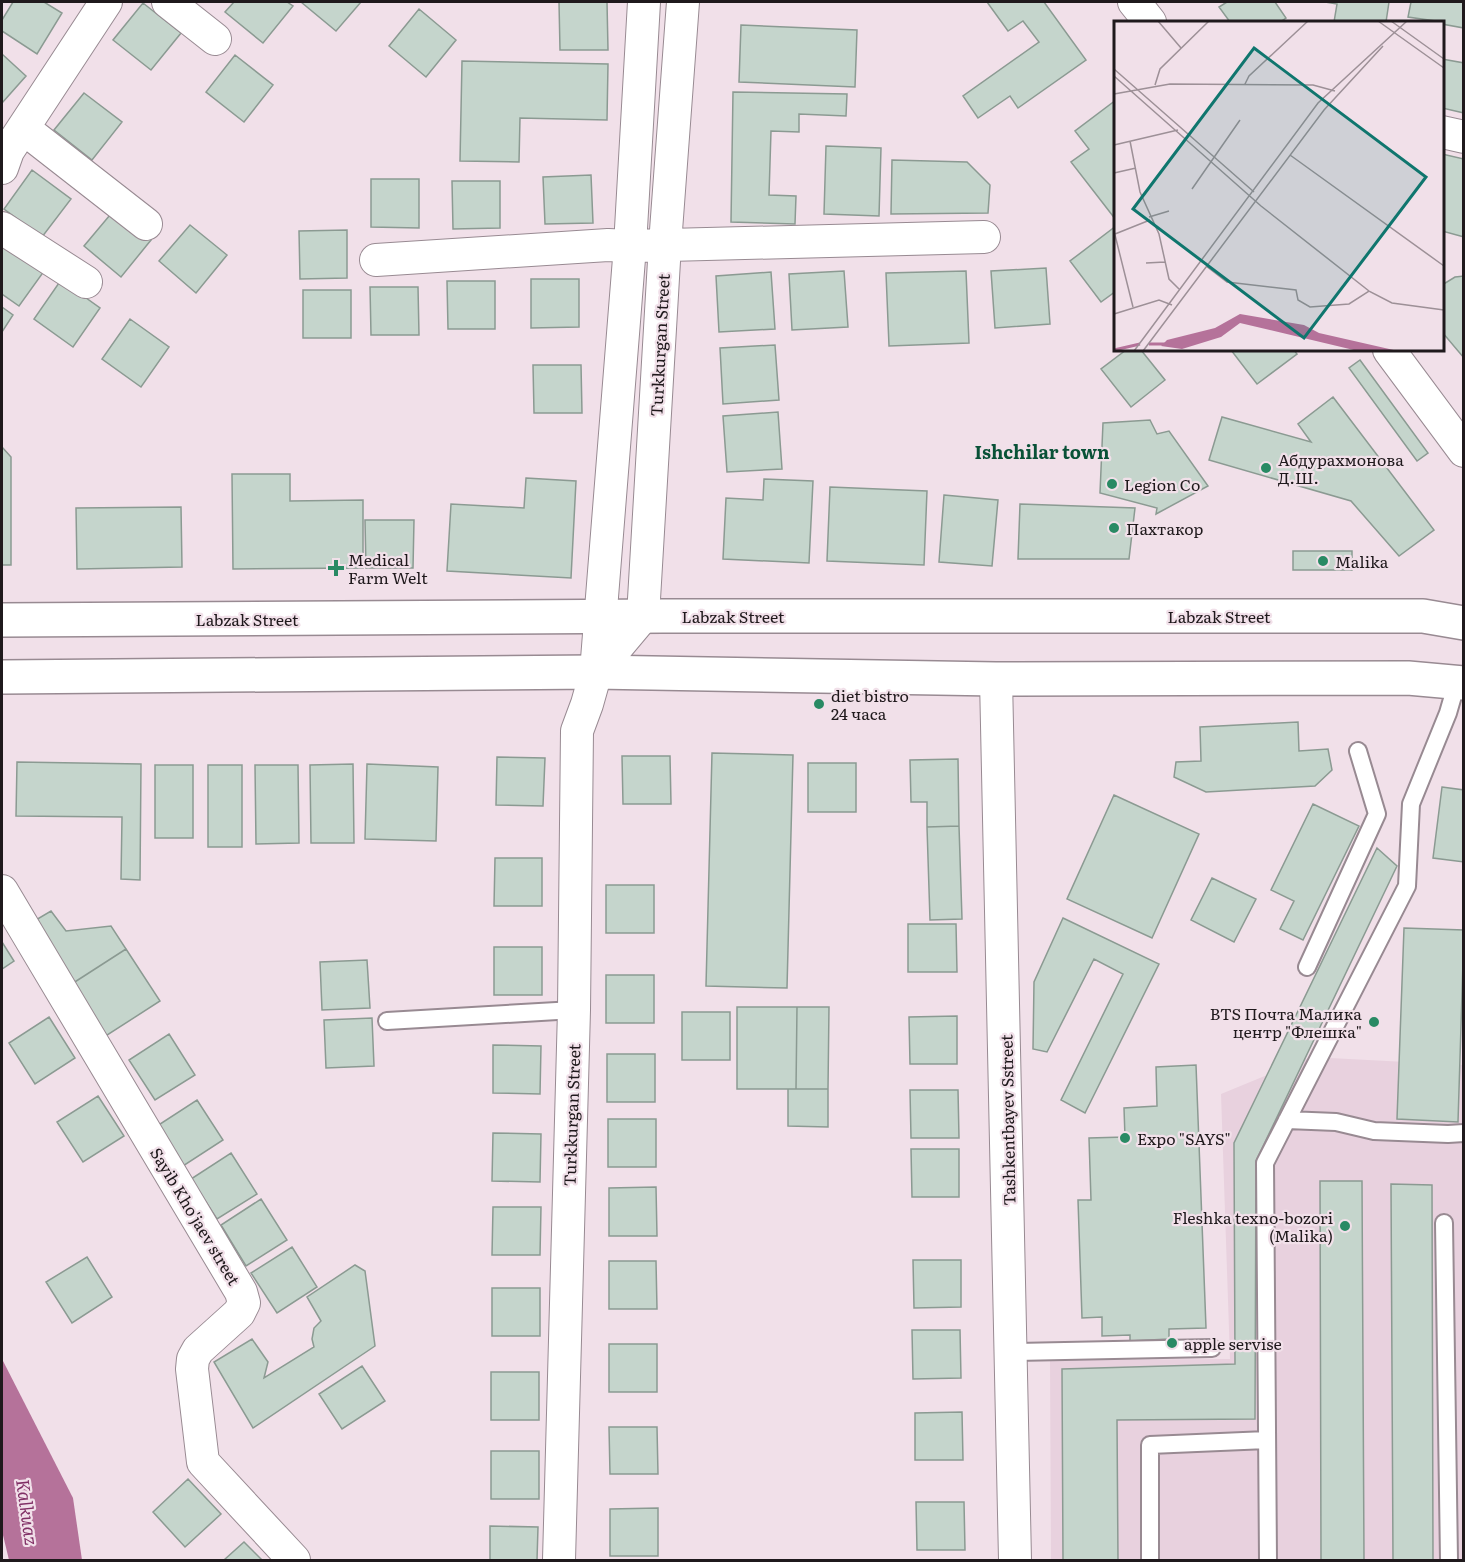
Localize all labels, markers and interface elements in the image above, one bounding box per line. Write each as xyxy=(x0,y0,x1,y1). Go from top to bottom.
inset map xyxy=(1114,21,1444,351)
street label: Turkkurgan Street xyxy=(643,273,675,417)
district label: Ishchilar town xyxy=(975,438,1110,465)
place label: Абдурахмонова Д.Ш. xyxy=(1278,447,1404,489)
marker: Абдурахмонова Д.Ш. xyxy=(1259,461,1273,475)
place label: Legion Co xyxy=(1124,472,1200,496)
marker: Legion Co xyxy=(1105,477,1119,491)
place label: Пахтакор xyxy=(1126,516,1204,540)
marker: Пахтакор xyxy=(1107,521,1121,535)
place label: Medical Farm Welt xyxy=(348,547,428,589)
place label: Malika xyxy=(1335,549,1389,573)
marker: Malika xyxy=(1316,554,1330,568)
marker: Medical Farm Welt xyxy=(329,561,343,575)
street label: Labzak Street xyxy=(681,604,785,628)
street label: Labzak Street xyxy=(1167,604,1271,628)
street label: Labzak Street xyxy=(195,607,299,631)
place label: diet bistro 24 часа xyxy=(831,683,909,725)
marker: diet bistro 24 часа xyxy=(812,697,826,711)
place label: BTS Почта Малика центр "Флешка" xyxy=(1210,1001,1362,1043)
marker: BTS Почта Малика центр "Флешка" xyxy=(1367,1015,1381,1029)
street label: Tashkentbayev Sstreet xyxy=(993,1034,1020,1206)
street label: Turkkurgan Street xyxy=(557,1043,586,1187)
place label: Expo "SAYS" xyxy=(1137,1126,1231,1150)
marker: Expo "SAYS" xyxy=(1118,1131,1132,1145)
street label: Sayib Kho'jaev street xyxy=(145,1143,247,1290)
place label: Fleshka texno-bozori (Malika) xyxy=(1173,1205,1333,1247)
marker: Fleshka texno-bozori (Malika) xyxy=(1338,1219,1352,1233)
place label: apple servise xyxy=(1184,1331,1282,1355)
marker: apple servise xyxy=(1165,1336,1179,1350)
water label: Kalkuaz xyxy=(10,1477,46,1547)

